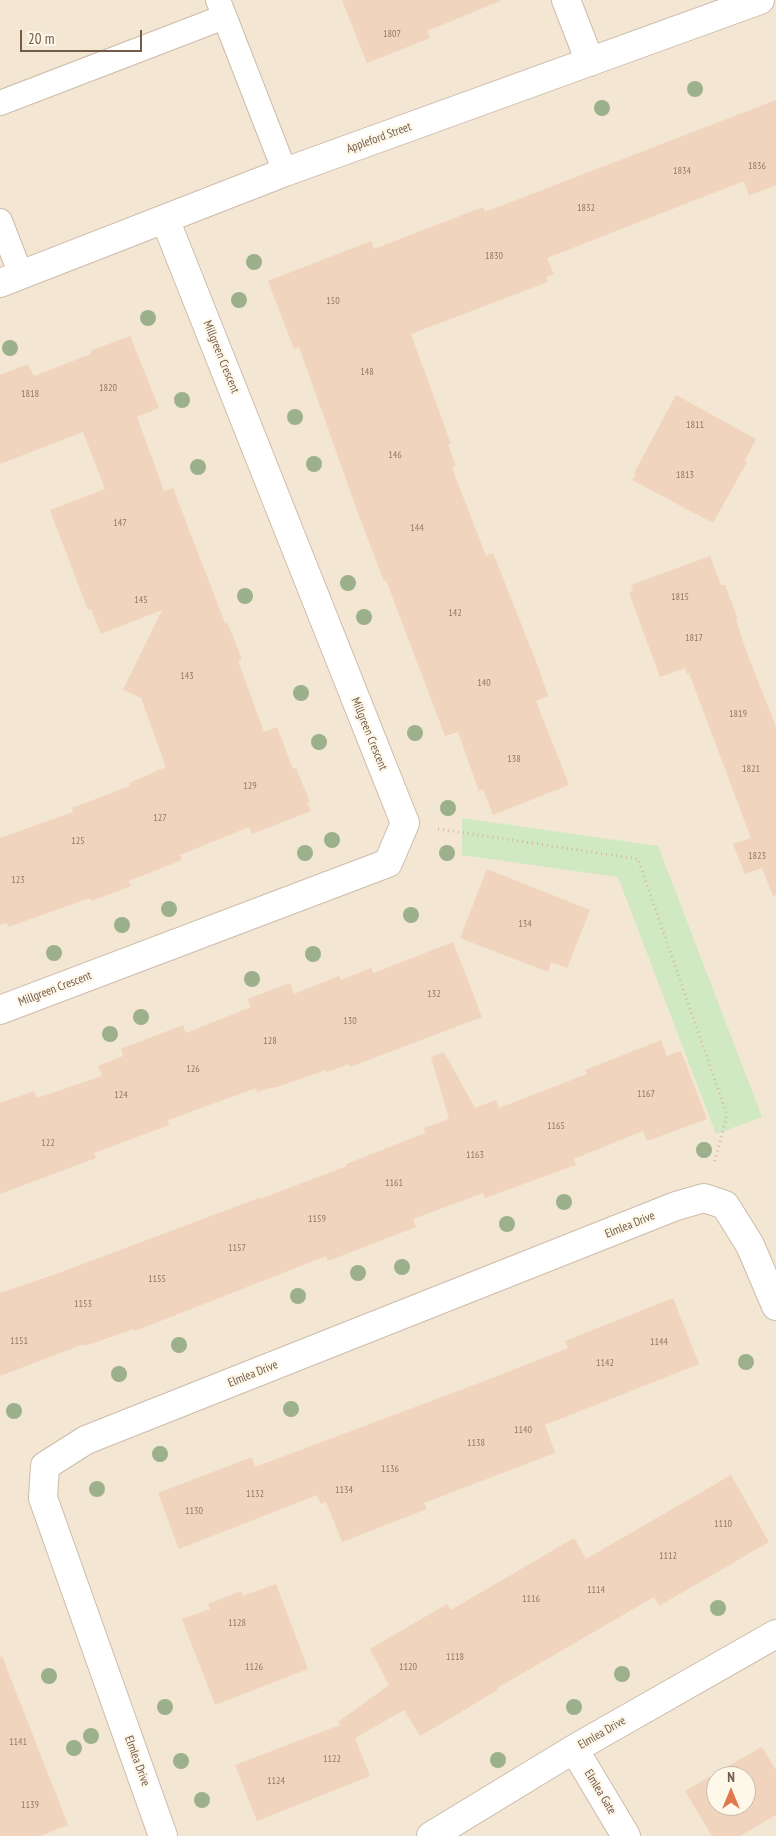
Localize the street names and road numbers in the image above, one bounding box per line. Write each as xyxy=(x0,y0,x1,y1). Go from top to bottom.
street label: Appleford Street xyxy=(345,120,413,156)
street label: Millgreen Crescent xyxy=(200,319,242,395)
street label: Millgreen Crescent xyxy=(348,696,390,772)
street label: Millgreen Crescent xyxy=(16,968,94,1010)
street label: Elmlea Drive xyxy=(603,1208,657,1242)
street label: Elmlea Drive xyxy=(226,1357,280,1391)
street label: Elmlea Drive xyxy=(576,1714,628,1752)
street label: Elmlea Drive xyxy=(121,1734,153,1788)
street label: Elmlea Gate xyxy=(581,1767,619,1817)

